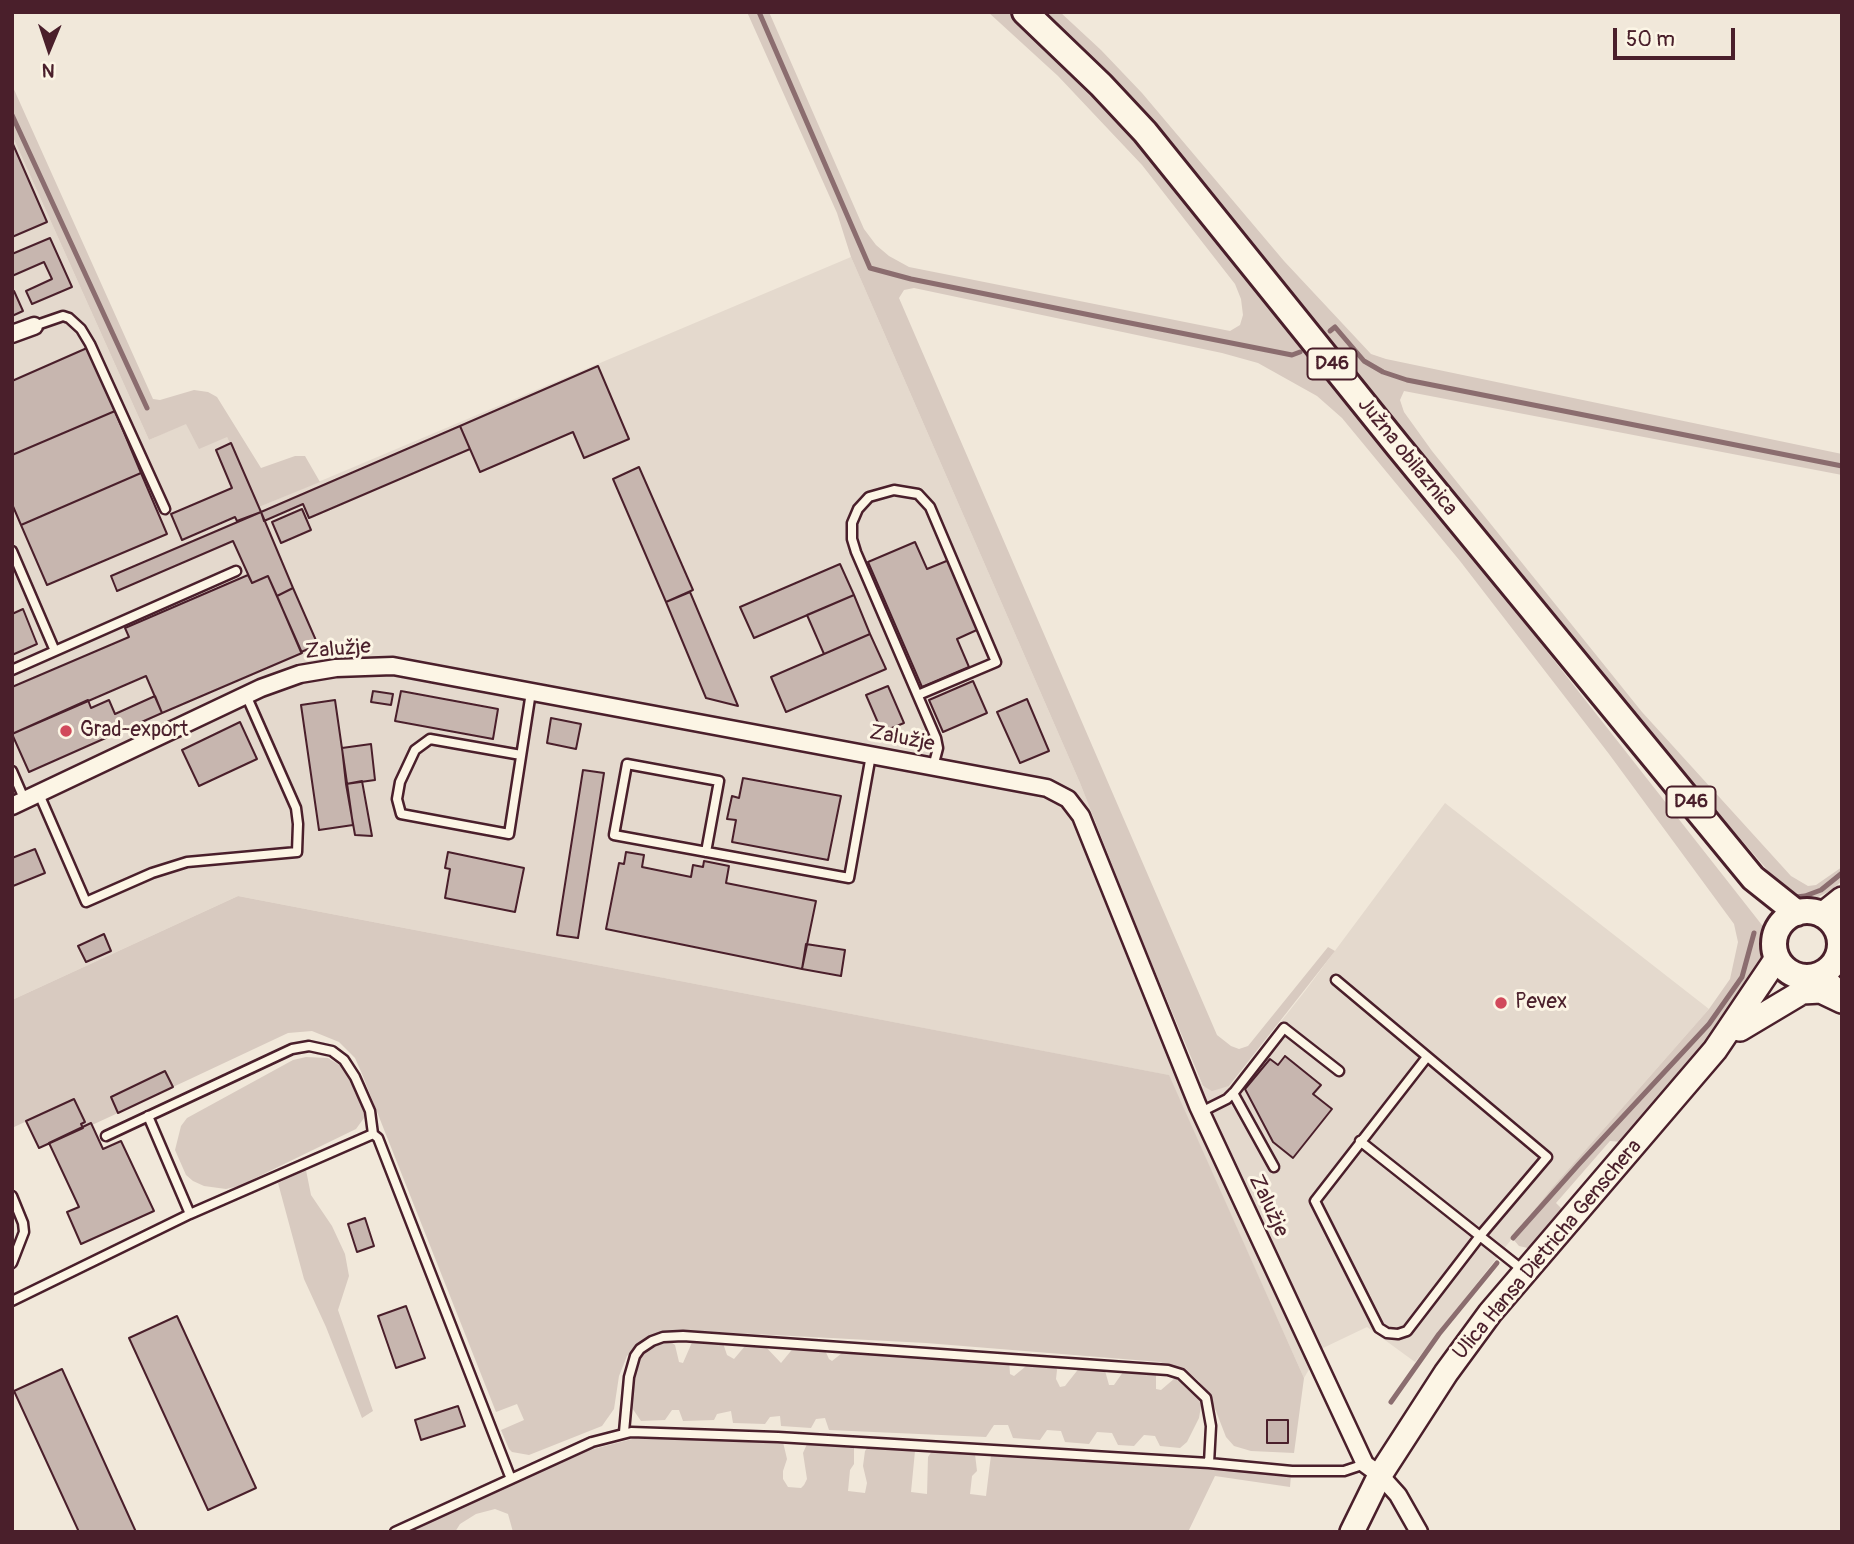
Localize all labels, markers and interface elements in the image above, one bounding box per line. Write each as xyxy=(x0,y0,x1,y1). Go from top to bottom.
north arrow xyxy=(14,14,84,84)
scale bar xyxy=(1616,14,1738,58)
text: 50 m xyxy=(1626,26,1675,53)
text: N xyxy=(41,58,55,82)
road number: D46 xyxy=(1308,348,1356,380)
street label: Južna obilaznica xyxy=(1352,393,1462,521)
street label: Zalužje xyxy=(304,635,372,665)
place label: Grad-export xyxy=(80,718,188,744)
street label: Zalužje xyxy=(867,720,937,758)
marker: Grad-export xyxy=(58,723,74,739)
road number: D46 xyxy=(1666,786,1716,818)
place label: Pevex xyxy=(1515,990,1567,1016)
marker: Pevex xyxy=(1493,995,1509,1011)
street label: Ulica Hansa Dietricha Genschera xyxy=(1448,1135,1648,1365)
street label: Zalužje xyxy=(1243,1171,1293,1241)

